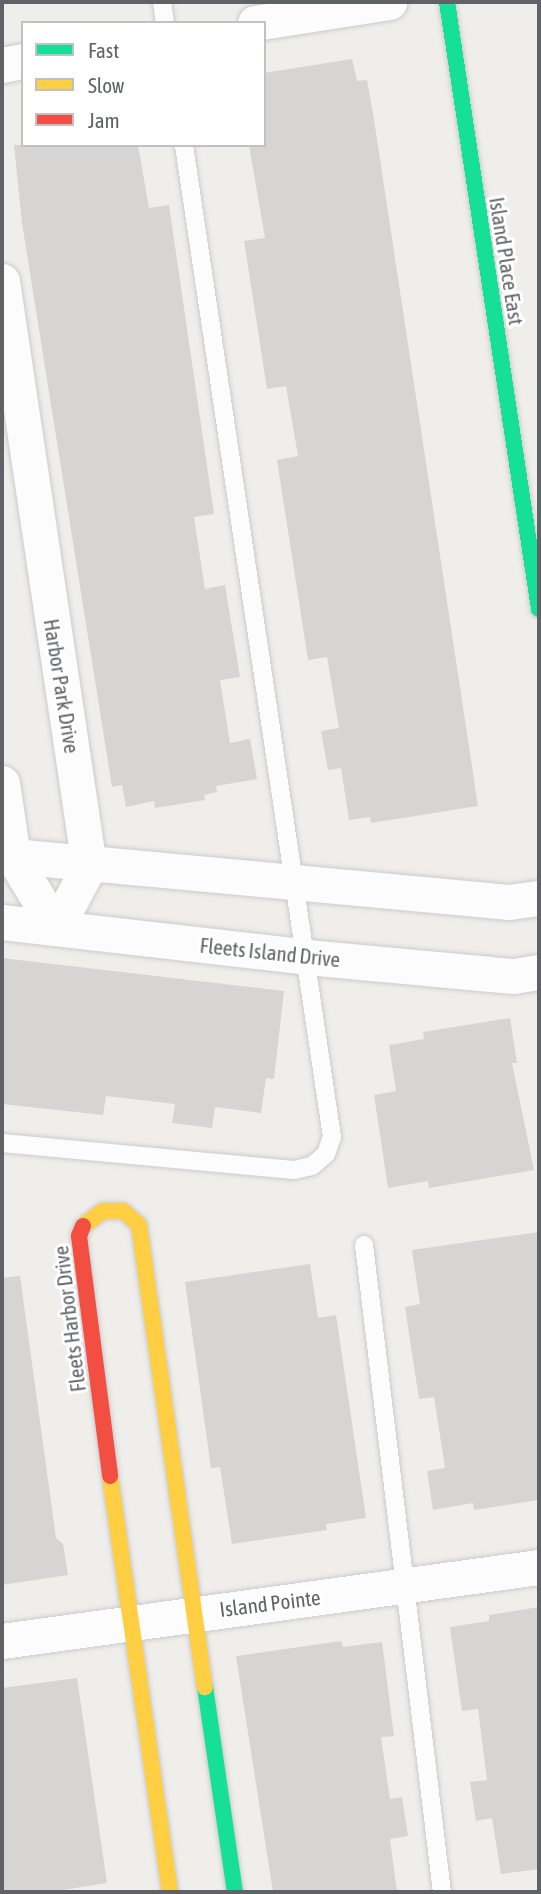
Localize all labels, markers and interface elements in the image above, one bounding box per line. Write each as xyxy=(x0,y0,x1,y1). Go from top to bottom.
legend xyxy=(21,21,266,147)
text: Fast xyxy=(88,38,119,62)
text: Slow xyxy=(88,73,124,97)
text: Jam xyxy=(88,108,120,132)
street label: Island Place East xyxy=(484,195,530,327)
street label: Harbor Park Drive xyxy=(39,617,85,755)
street label: Fleets Island Drive xyxy=(199,932,341,972)
street label: Fleets Harbor Drive xyxy=(48,1245,90,1393)
street label: Island Pointe xyxy=(218,1584,322,1622)

